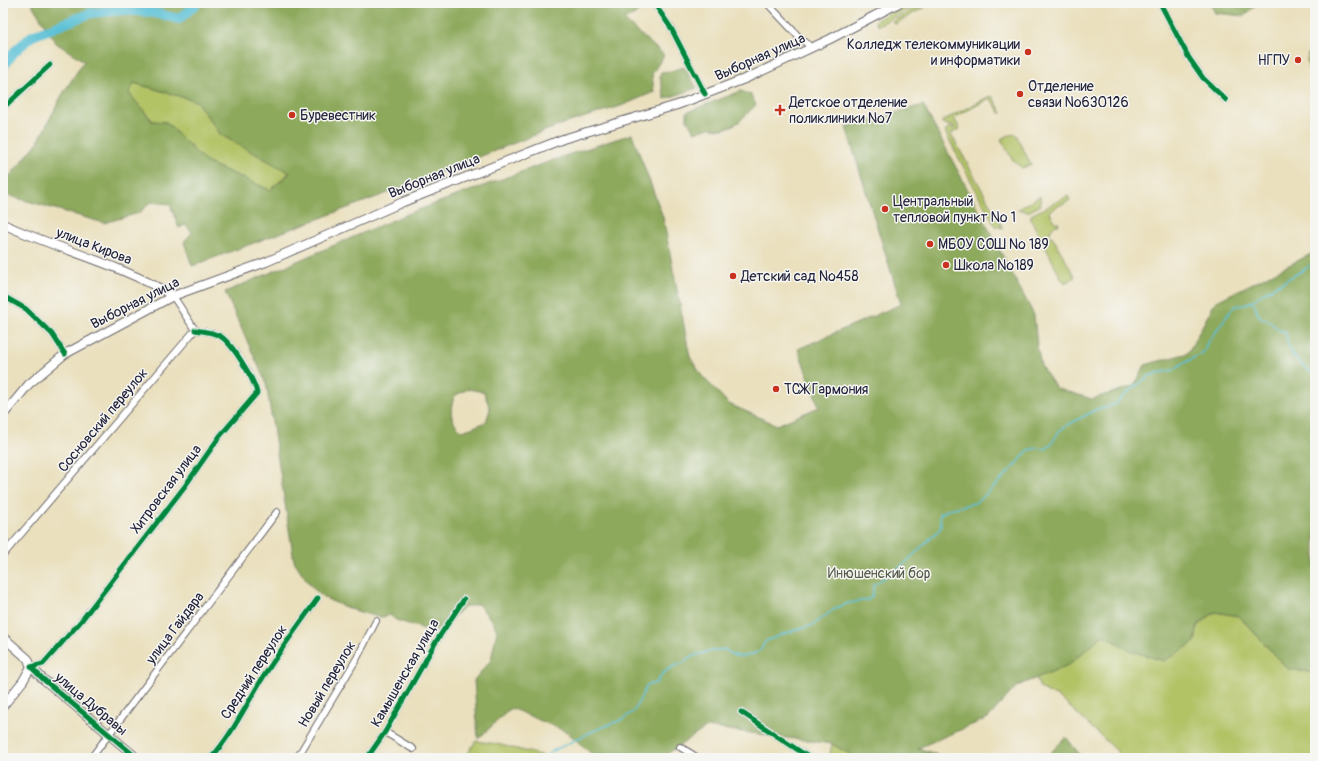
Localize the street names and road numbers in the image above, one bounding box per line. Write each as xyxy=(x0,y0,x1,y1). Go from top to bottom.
street label: Выборная улица xyxy=(712,29,808,85)
street label: Выборная улица xyxy=(386,150,482,202)
street label: улица Кирова xyxy=(53,223,134,268)
street label: Выборная улица xyxy=(88,273,182,333)
street label: Сосновский переулок xyxy=(55,365,151,475)
street label: Хитровская улица xyxy=(127,441,205,537)
street label: улица Гайдара xyxy=(142,589,208,668)
street label: Камышенская улица xyxy=(367,616,443,730)
street label: Средний переулок xyxy=(217,622,291,722)
street label: Новый переулок xyxy=(295,638,359,730)
street label: улица Дубравы xyxy=(51,668,131,739)

